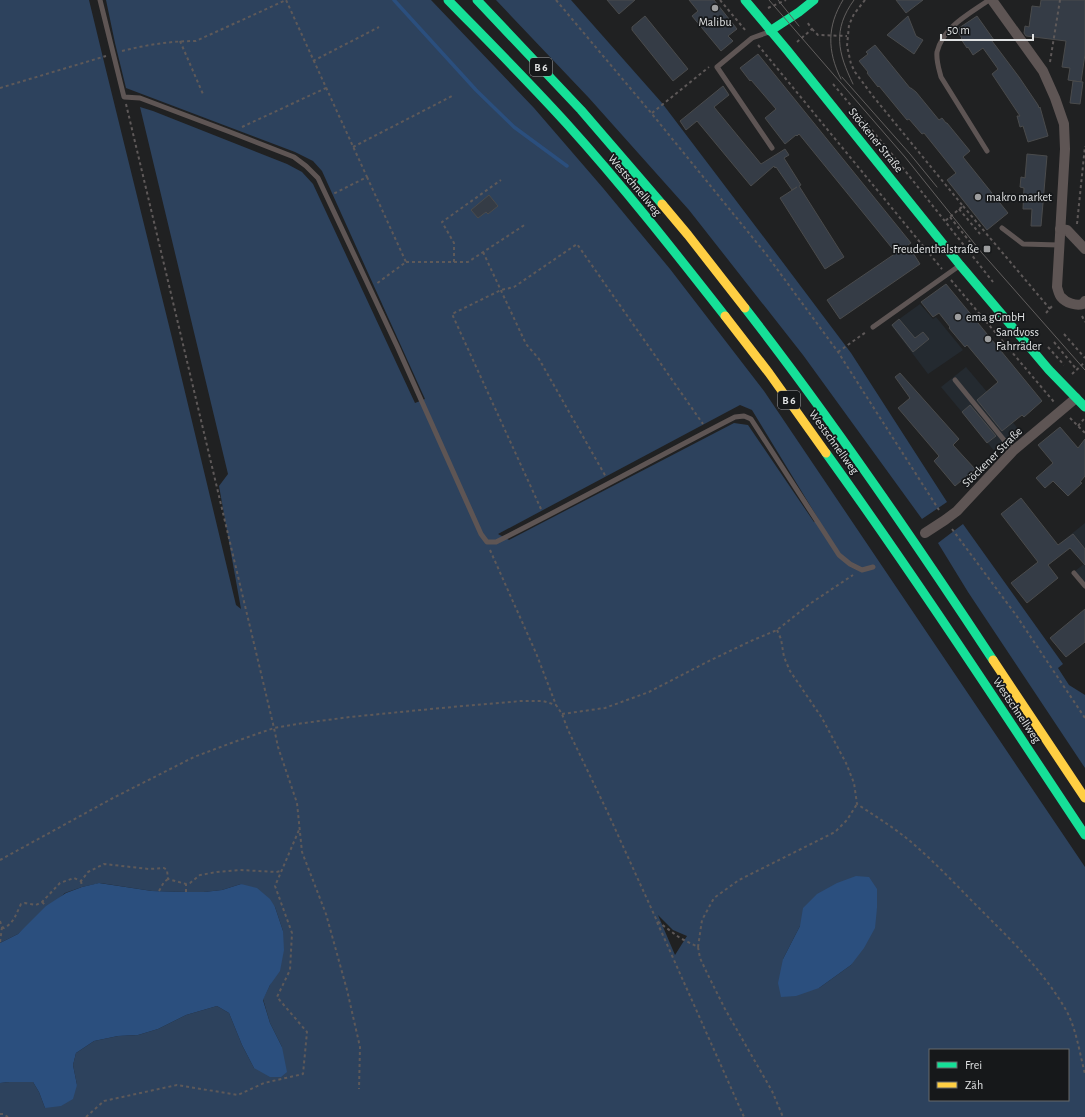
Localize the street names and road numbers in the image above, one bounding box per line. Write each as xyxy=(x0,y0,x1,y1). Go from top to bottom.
road number: B 6 xyxy=(530,58,552,76)
street label: Stöckener Straße xyxy=(846,105,906,175)
street label: Westschnellweg xyxy=(606,152,664,218)
road number: B 6 xyxy=(778,391,800,409)
street label: Westschnellweg xyxy=(807,408,861,476)
street label: Stöckener Straße xyxy=(960,425,1024,489)
street label: Westschnellweg xyxy=(991,675,1043,745)

